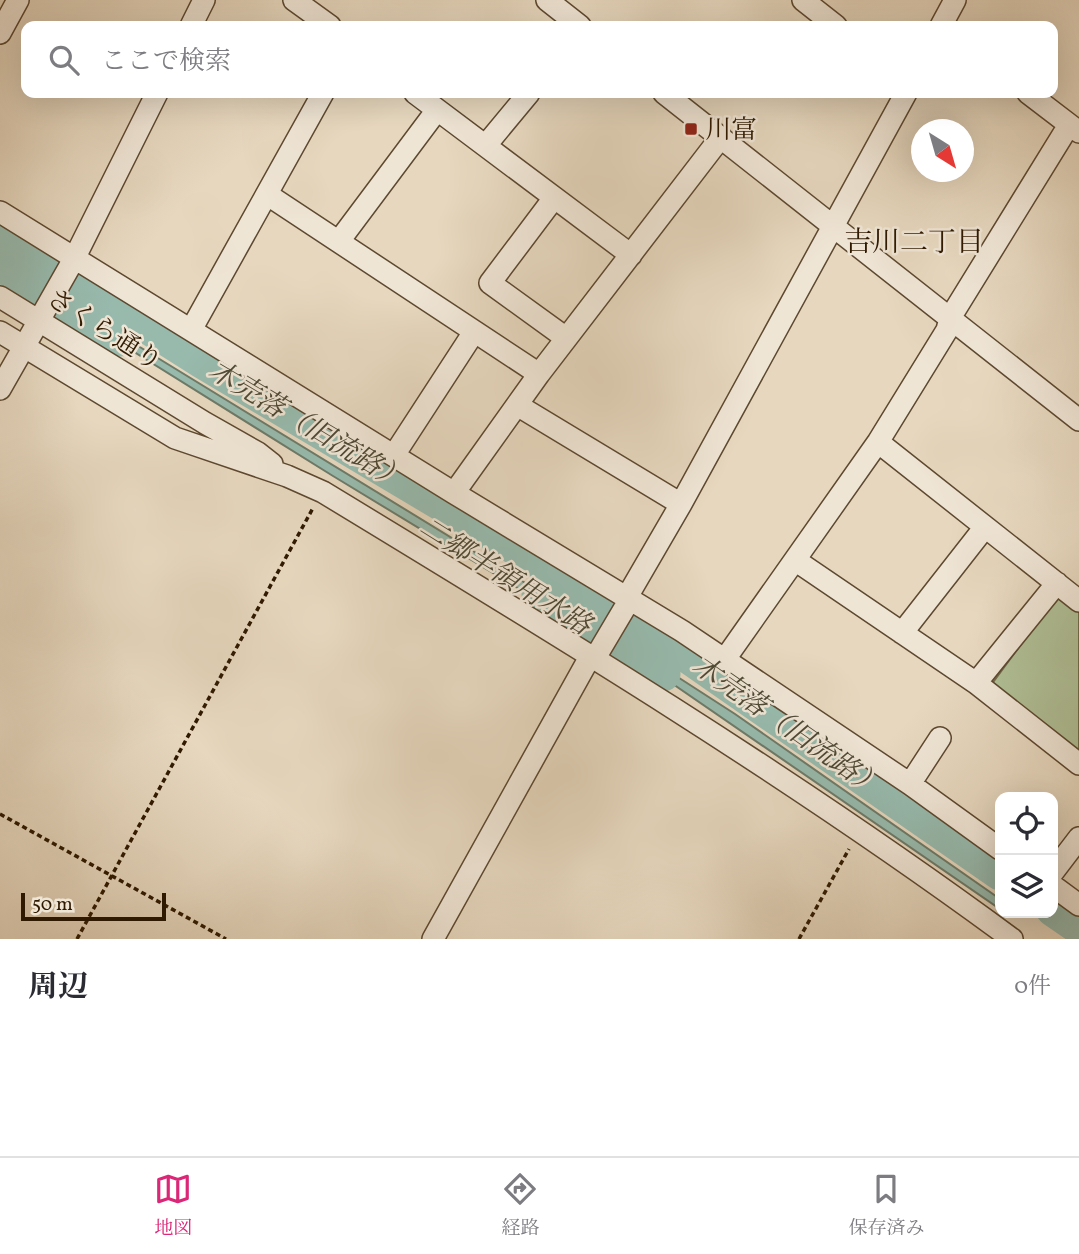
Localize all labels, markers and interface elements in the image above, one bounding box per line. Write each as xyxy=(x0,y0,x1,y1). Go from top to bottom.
search box xyxy=(21,21,1058,98)
icon: search xyxy=(45,41,83,79)
text: ここで検索 xyxy=(101,44,231,80)
place label: 川富 xyxy=(705,113,757,149)
north arrow xyxy=(911,119,974,182)
marker: 川富 xyxy=(683,121,699,137)
district label: 吉川二丁目 xyxy=(844,224,984,263)
street label: さくら通り xyxy=(39,281,169,380)
water label: 木売落（旧流路） xyxy=(201,352,413,501)
water label: 二郷半領用水路 xyxy=(411,509,600,647)
water label: 木売落（旧流路） xyxy=(684,647,890,807)
map controls xyxy=(995,792,1058,918)
button: locate xyxy=(995,792,1058,855)
button: layers xyxy=(995,855,1058,918)
scale bar xyxy=(21,890,166,922)
text: 50 m xyxy=(32,892,73,918)
text: 周辺 xyxy=(28,967,88,1009)
text: 0件 xyxy=(1014,971,1051,1003)
tab: 地図 xyxy=(154,1170,193,1242)
tab: 経路 xyxy=(501,1170,540,1242)
tab: 保存済み xyxy=(848,1170,925,1242)

